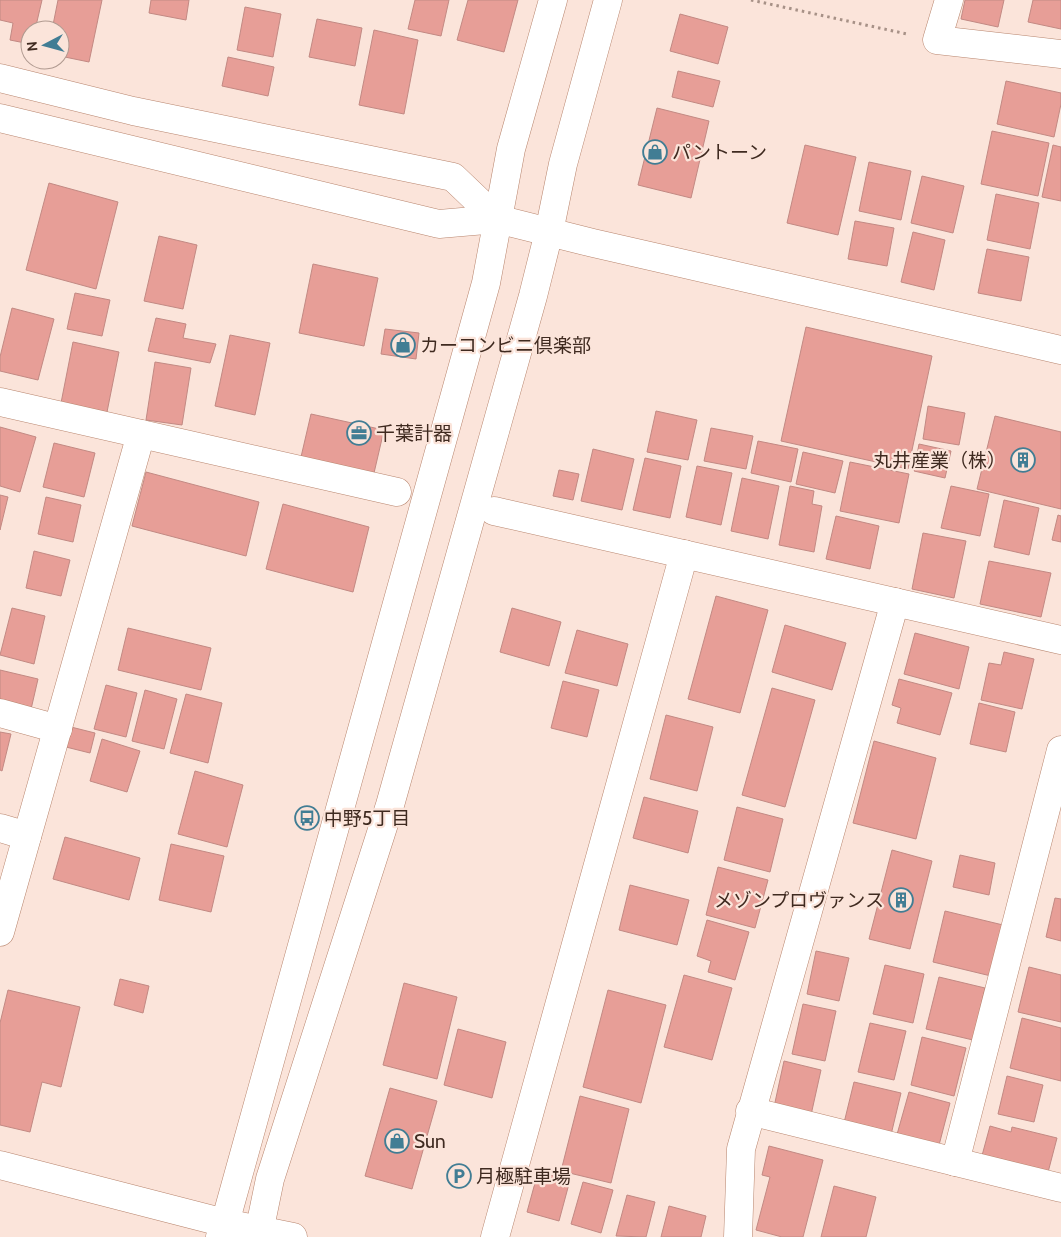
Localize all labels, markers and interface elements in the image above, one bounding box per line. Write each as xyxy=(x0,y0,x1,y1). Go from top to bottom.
north arrow xyxy=(20,20,70,70)
text: N xyxy=(23,40,42,52)
shop icon: パントーン xyxy=(642,139,668,165)
place label: パントーン xyxy=(672,141,767,164)
shop icon: カーコンビニ倶楽部 xyxy=(390,332,416,358)
place label: カーコンビニ倶楽部 xyxy=(420,334,591,357)
office icon: 千葉計器 xyxy=(346,420,372,446)
place label: 千葉計器 xyxy=(376,422,452,445)
building icon: 丸井産業（株） xyxy=(1010,447,1036,473)
place label: 丸井産業（株） xyxy=(873,449,1006,472)
bus stop icon: 中野5丁目 xyxy=(294,805,320,831)
place label: 中野5丁目 xyxy=(324,807,410,830)
building icon: メゾンプロヴァンス xyxy=(888,887,914,913)
place label: メゾンプロヴァンス xyxy=(714,889,884,912)
shop icon: Sun xyxy=(384,1128,410,1154)
place label: Sun xyxy=(414,1130,446,1153)
parking icon: 月極駐車場 xyxy=(446,1163,472,1189)
place label: 月極駐車場 xyxy=(476,1165,571,1188)

